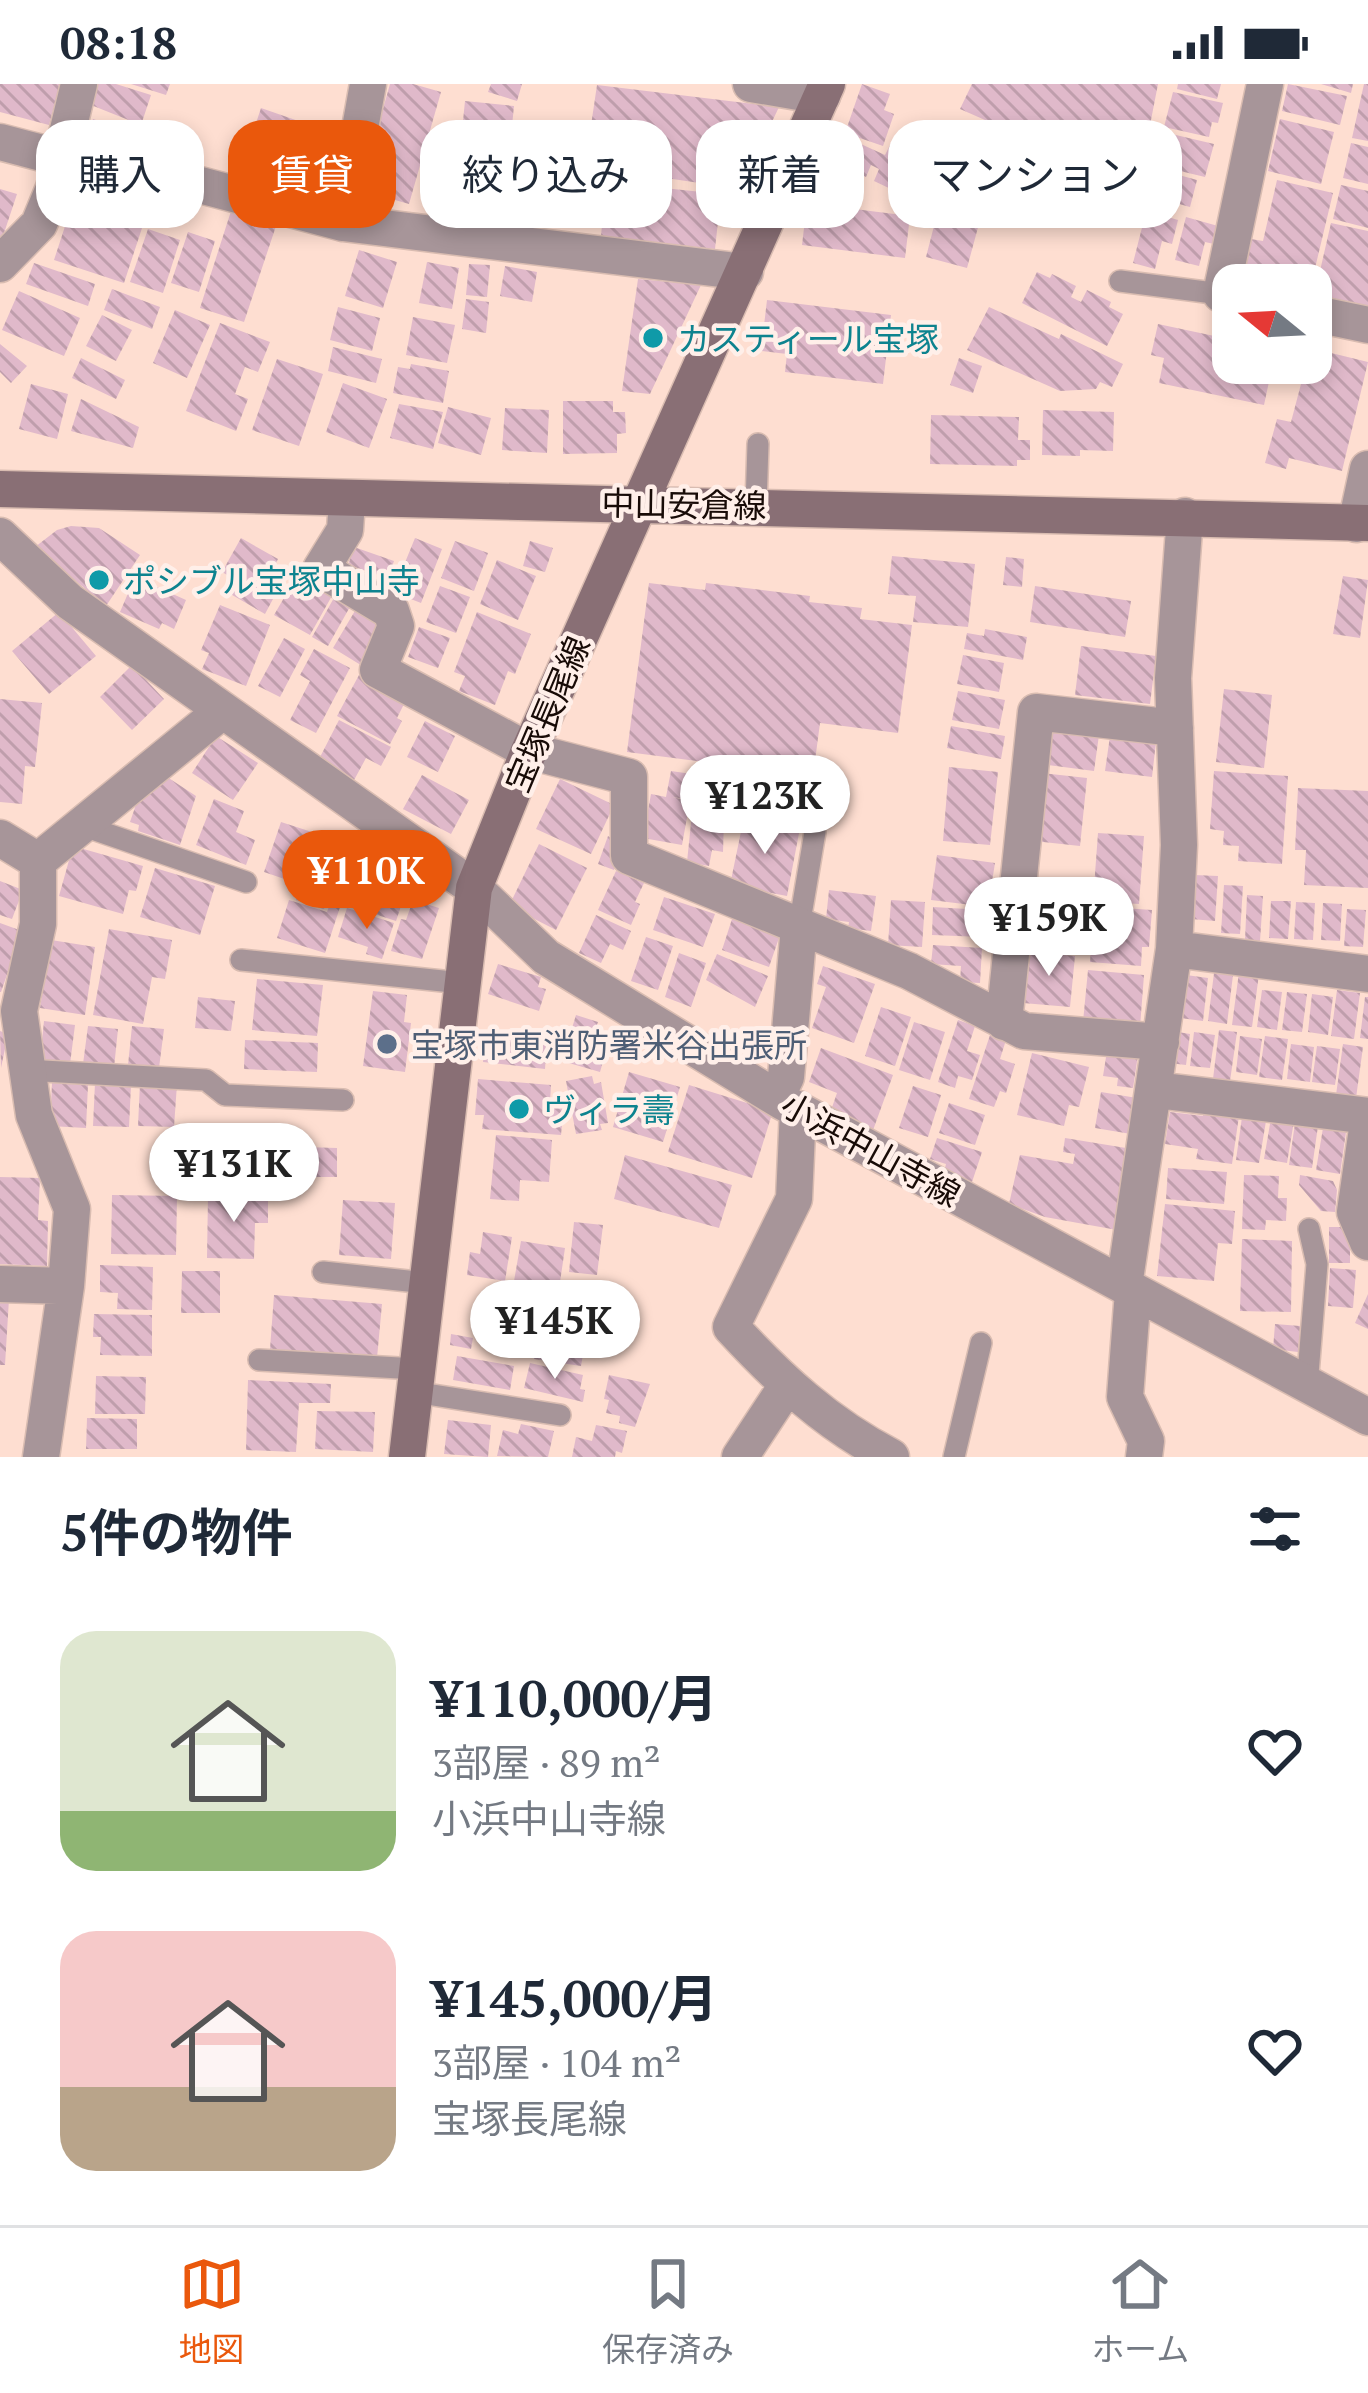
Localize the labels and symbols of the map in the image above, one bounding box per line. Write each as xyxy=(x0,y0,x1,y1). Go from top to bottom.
north arrow xyxy=(1212,264,1332,384)
place label: カスティール宝塚 xyxy=(677,317,939,360)
marker: カスティール宝塚 xyxy=(640,325,666,351)
street label: 中山安倉線 xyxy=(601,481,767,527)
place label: ポシブル宝塚中山寺 xyxy=(123,559,420,602)
marker: ポシブル宝塚中山寺 xyxy=(86,567,112,593)
street label: 宝塚長尾線 xyxy=(495,630,599,798)
pin: ¥123K xyxy=(681,755,849,857)
pin: ¥110K xyxy=(283,830,451,932)
pin: ¥159K xyxy=(965,877,1133,979)
place label: 宝塚市東消防署米谷出張所 xyxy=(411,1023,807,1066)
marker: 宝塚市東消防署米谷出張所 xyxy=(374,1031,400,1057)
street label: 小浜中山寺線 xyxy=(774,1082,968,1216)
place label: ヴィラ壽 xyxy=(543,1088,675,1131)
marker: ヴィラ壽 xyxy=(506,1096,532,1122)
pin: ¥131K xyxy=(150,1123,318,1225)
pin: ¥145K xyxy=(471,1280,639,1382)

